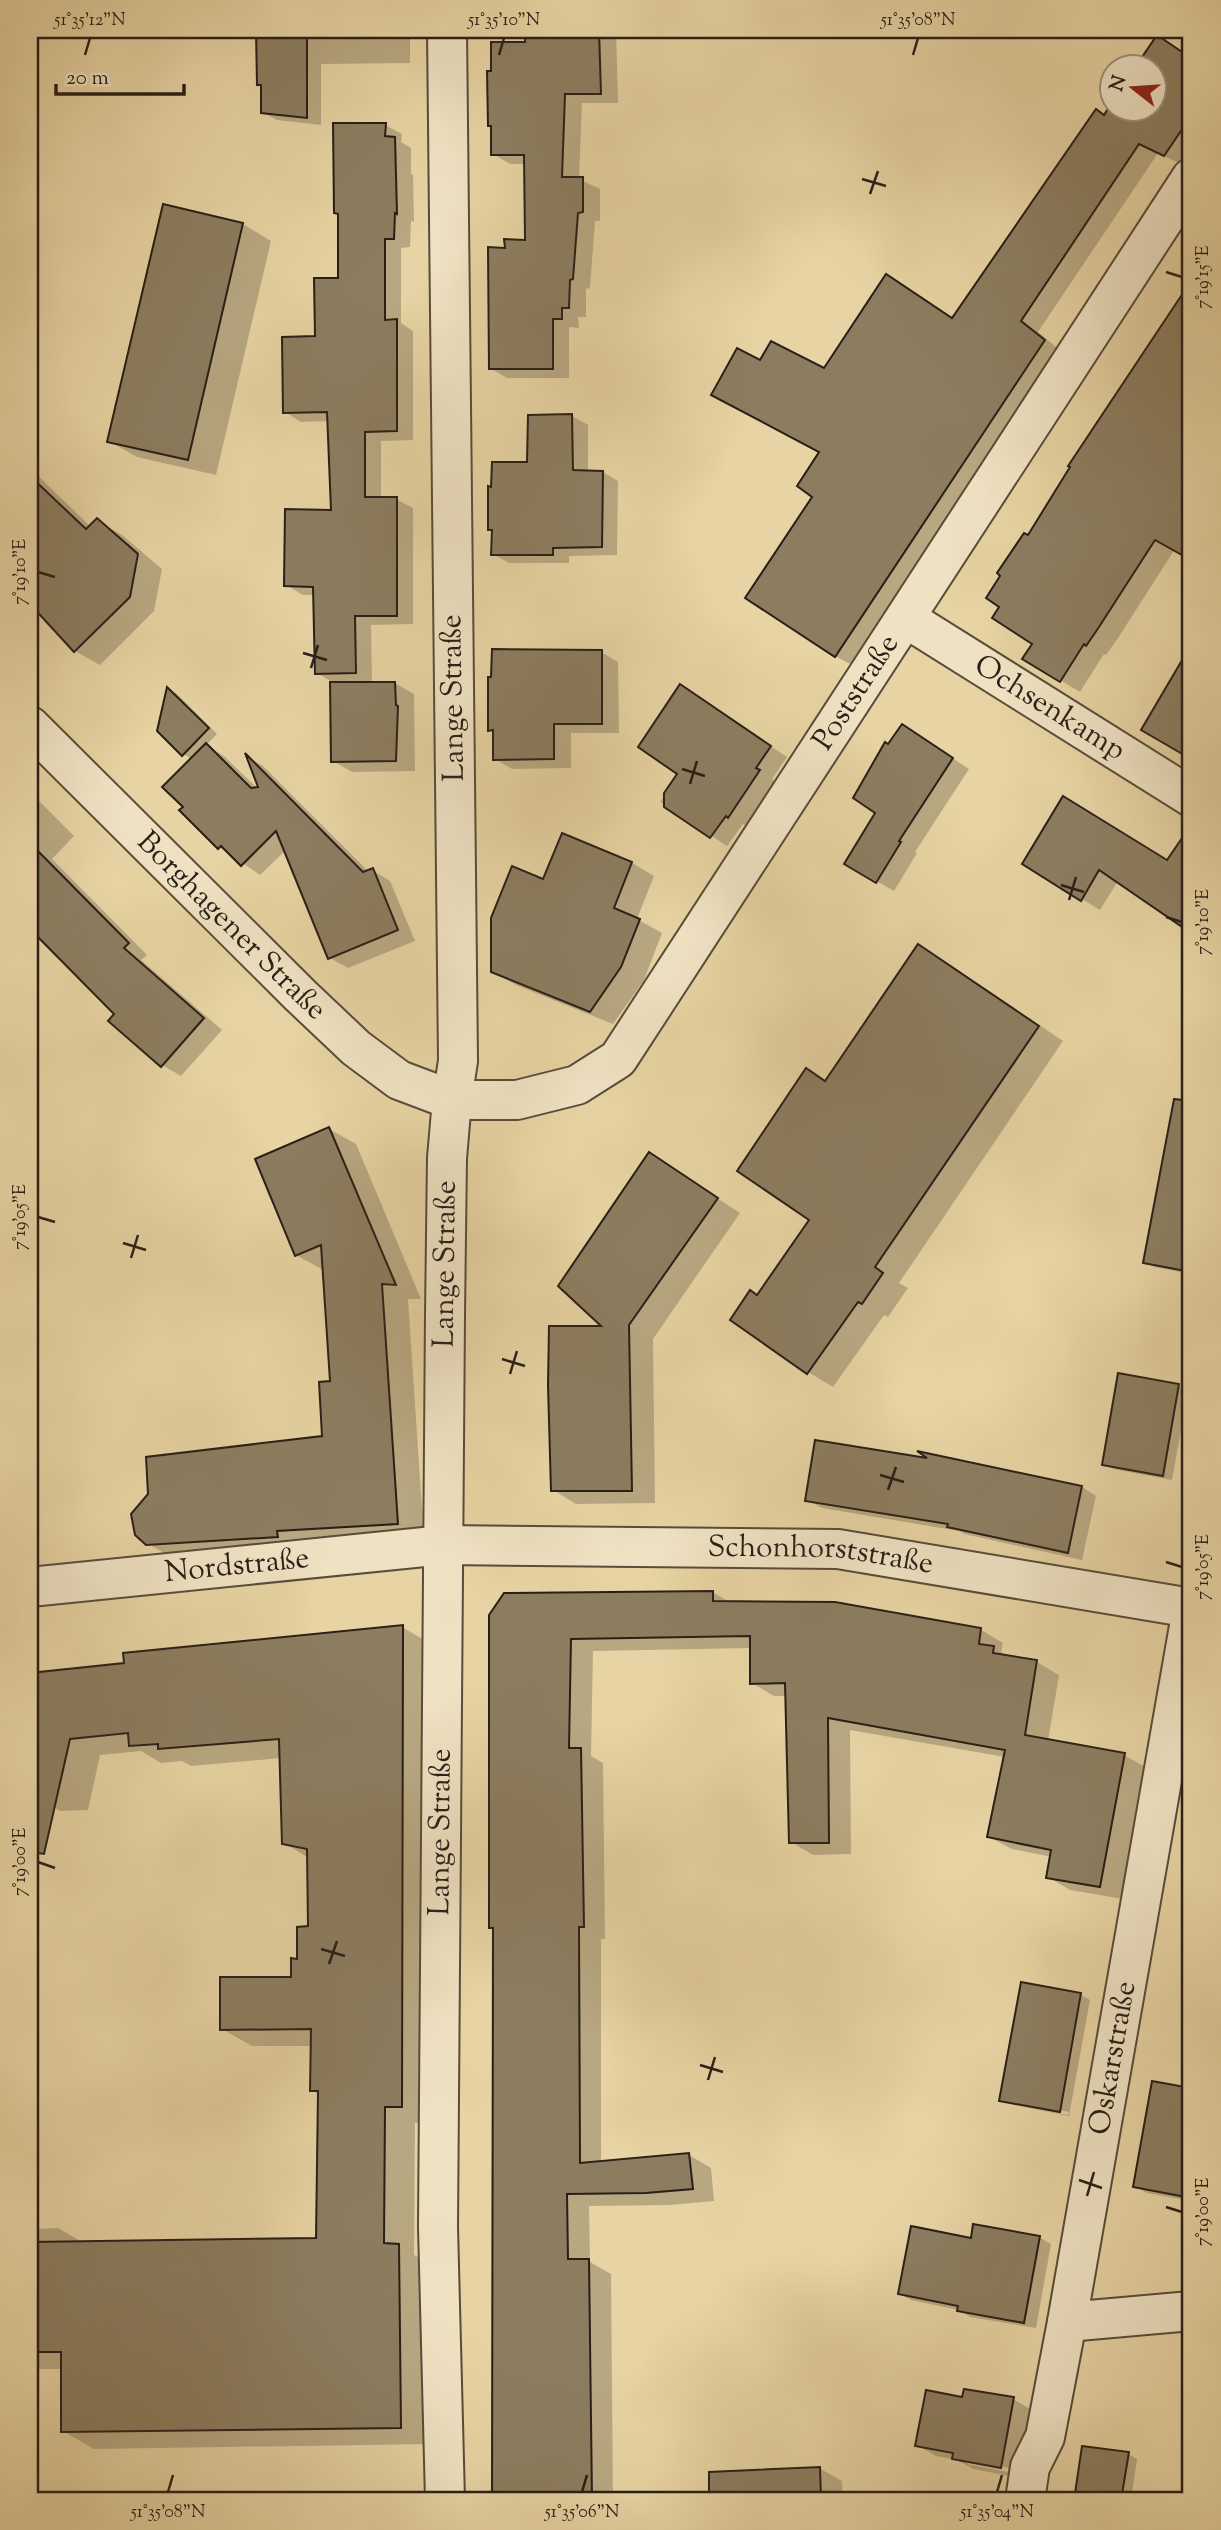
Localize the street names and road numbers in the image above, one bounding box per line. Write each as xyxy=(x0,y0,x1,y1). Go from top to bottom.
street label: Lange Straße xyxy=(431,614,477,782)
street label: Poststraße xyxy=(803,626,910,759)
street label: Ochsenkamp xyxy=(965,644,1133,772)
street label: Borghagener Straße xyxy=(126,822,336,1031)
street label: Lange Straße xyxy=(423,1180,468,1348)
street label: Schonhorststraße xyxy=(707,1526,936,1586)
street label: Nordstraße xyxy=(163,1537,311,1595)
street label: Lange Straße xyxy=(419,1748,463,1916)
street label: Oskarstraße xyxy=(1079,1978,1148,2138)

